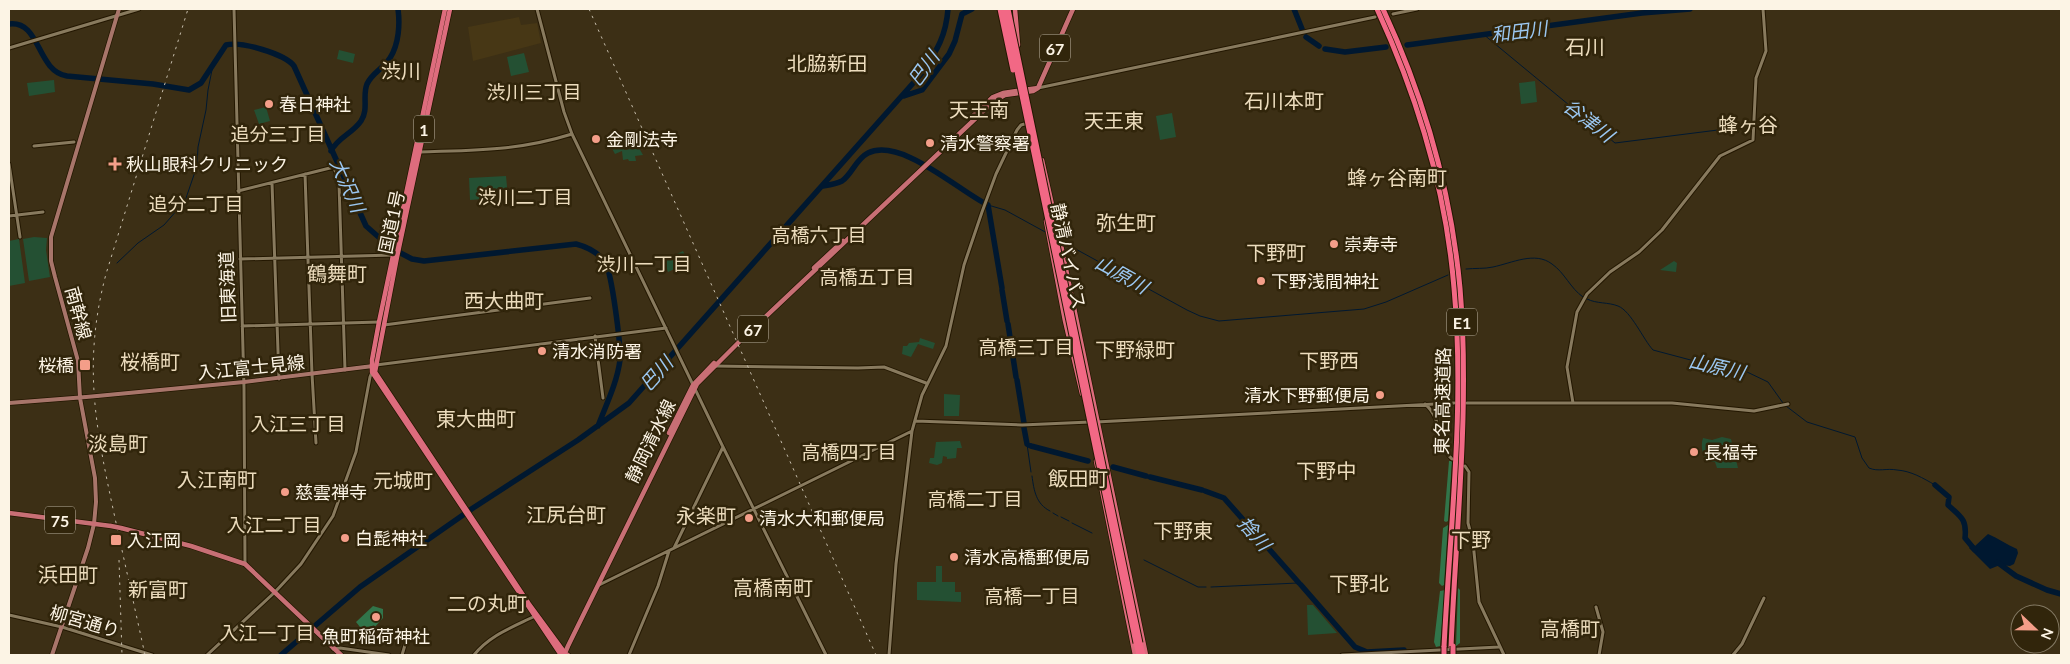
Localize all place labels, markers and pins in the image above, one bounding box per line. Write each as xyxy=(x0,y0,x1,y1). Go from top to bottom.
place label: 春日神社 xyxy=(279,93,351,115)
marker: 春日神社 xyxy=(263,98,275,110)
place label: 金剛法寺 xyxy=(606,128,678,150)
place label: 清水警察署 xyxy=(940,132,1030,154)
marker: 金剛法寺 xyxy=(590,133,602,145)
marker: 清水警察署 xyxy=(924,137,936,149)
place label: 秋山眼科クリニック xyxy=(126,153,288,175)
marker: 秋山眼科クリニック xyxy=(108,157,122,171)
place label: 崇寿寺 xyxy=(1344,233,1398,255)
marker: 崇寿寺 xyxy=(1328,238,1340,250)
place label: 下野浅間神社 xyxy=(1271,270,1379,292)
marker: 下野浅間神社 xyxy=(1255,275,1267,287)
place label: 清水消防署 xyxy=(552,340,642,362)
marker: 清水消防署 xyxy=(536,345,548,357)
place label: 桜橋 xyxy=(38,354,74,376)
marker: 桜橋 xyxy=(78,358,92,372)
place label: 清水下野郵便局 xyxy=(1244,384,1370,406)
marker: 清水下野郵便局 xyxy=(1374,389,1386,401)
place label: 長福寺 xyxy=(1704,441,1758,463)
marker: 長福寺 xyxy=(1688,446,1700,458)
place label: 慈雲禅寺 xyxy=(295,481,367,503)
marker: 慈雲禅寺 xyxy=(279,486,291,498)
place label: 清水大和郵便局 xyxy=(759,507,885,529)
marker: 清水大和郵便局 xyxy=(743,512,755,524)
place label: 白髭神社 xyxy=(355,527,427,549)
place label: 入江岡 xyxy=(127,529,181,551)
marker: 白髭神社 xyxy=(339,532,351,544)
marker: 入江岡 xyxy=(109,533,123,547)
place label: 清水高橋郵便局 xyxy=(964,546,1090,568)
marker: 清水高橋郵便局 xyxy=(948,551,960,563)
marker: 魚町稲荷神社 xyxy=(370,611,382,623)
place label: 魚町稲荷神社 xyxy=(322,625,430,647)

